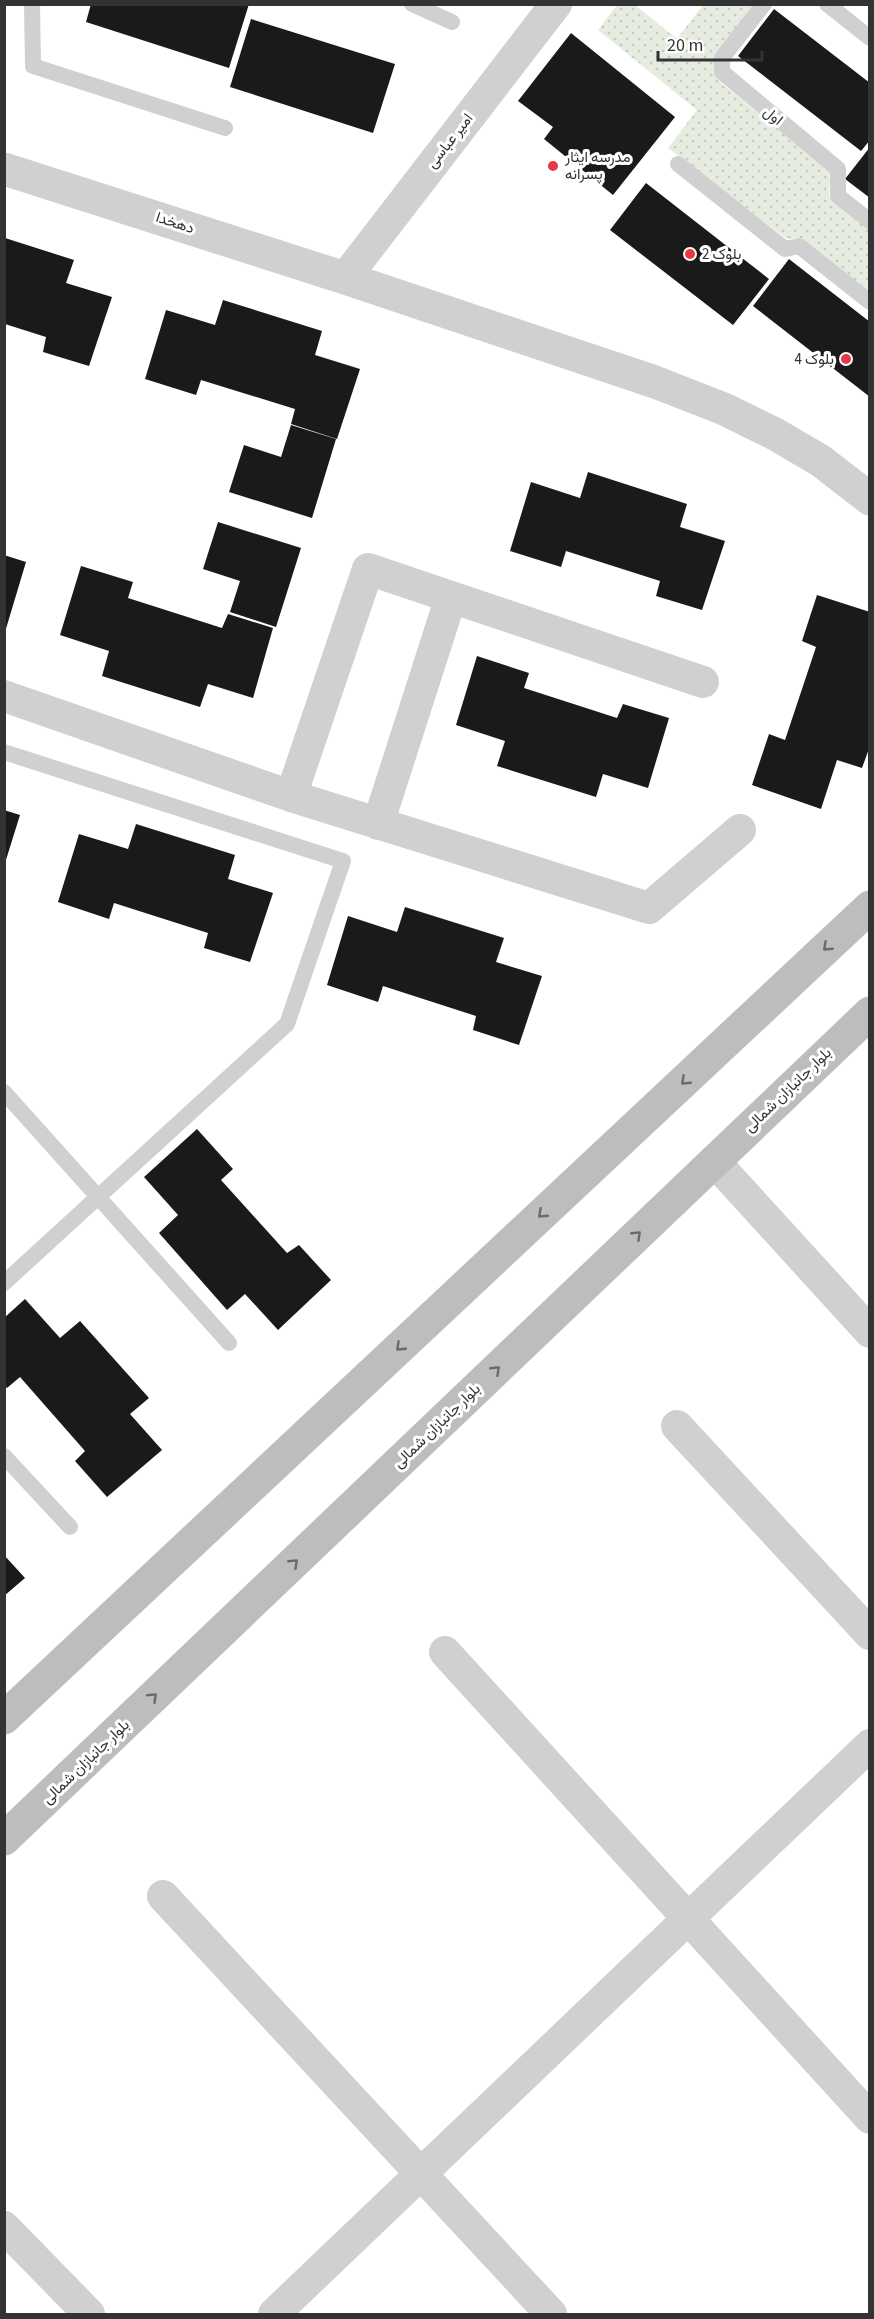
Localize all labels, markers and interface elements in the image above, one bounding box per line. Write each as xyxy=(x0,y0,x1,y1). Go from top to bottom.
scale bar xyxy=(658,24,762,62)
text: 20 m xyxy=(667,33,703,58)
street label: اول xyxy=(759,102,787,130)
street label: امیر عباسی xyxy=(422,109,478,173)
place label: مدرسه ایثار پسرانه xyxy=(564,147,631,185)
marker: مدرسه ایثار پسرانه xyxy=(546,159,560,173)
street label: دهخدا xyxy=(153,207,197,239)
place label: بلوک 2 xyxy=(702,244,741,265)
marker: بلوک 2 xyxy=(683,247,697,261)
place label: بلوک 4 xyxy=(795,349,834,370)
marker: بلوک 4 xyxy=(839,352,853,366)
one-way arrow xyxy=(823,940,833,951)
street label: بلوار جانبازان شمالی xyxy=(740,1043,836,1137)
one-way arrow xyxy=(681,1073,692,1084)
one-way arrow xyxy=(539,1207,549,1218)
one-way arrow xyxy=(630,1231,640,1242)
one-way arrow xyxy=(396,1340,407,1351)
one-way arrow xyxy=(489,1366,499,1377)
street label: بلوار جانبازان شمالی xyxy=(389,1379,485,1473)
one-way arrow xyxy=(287,1559,298,1570)
one-way arrow xyxy=(146,1694,157,1705)
street label: بلوار جانبازان شمالی xyxy=(38,1715,134,1809)

